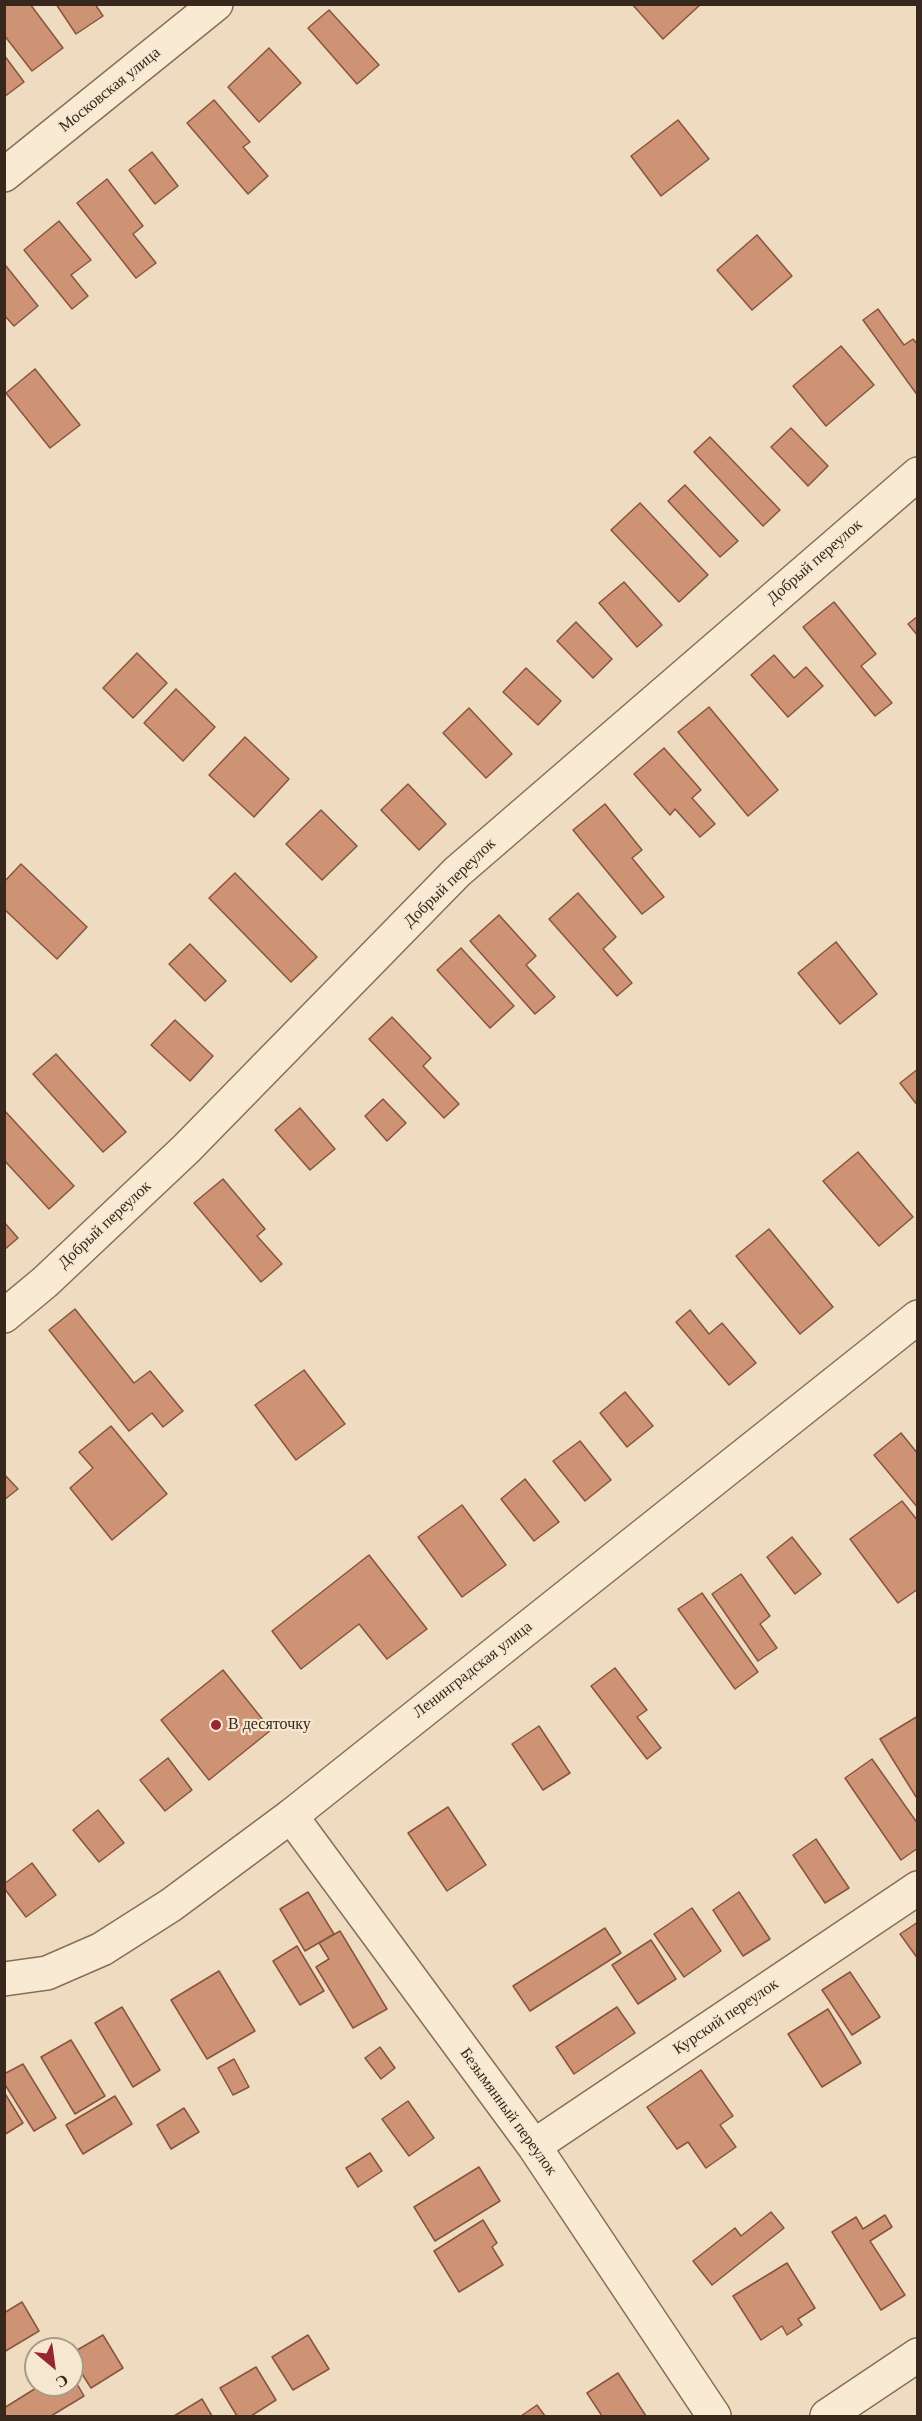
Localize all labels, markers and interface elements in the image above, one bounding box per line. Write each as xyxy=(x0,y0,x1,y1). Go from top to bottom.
street label: Московская улица xyxy=(56,43,164,137)
street label: Добрый переулок xyxy=(763,515,867,609)
street label: Добрый переулок xyxy=(400,834,500,932)
street label: Добрый переулок xyxy=(55,1177,155,1273)
street label: Ленинградская улица xyxy=(410,1618,536,1722)
place label: В десяточку xyxy=(228,1715,311,1735)
marker: В десяточку xyxy=(209,1718,223,1732)
street label: Курский переулок xyxy=(670,1975,782,2059)
street label: Безымянный переулок xyxy=(455,2045,561,2179)
north arrow xyxy=(24,2337,84,2397)
text: С xyxy=(53,2371,71,2392)

